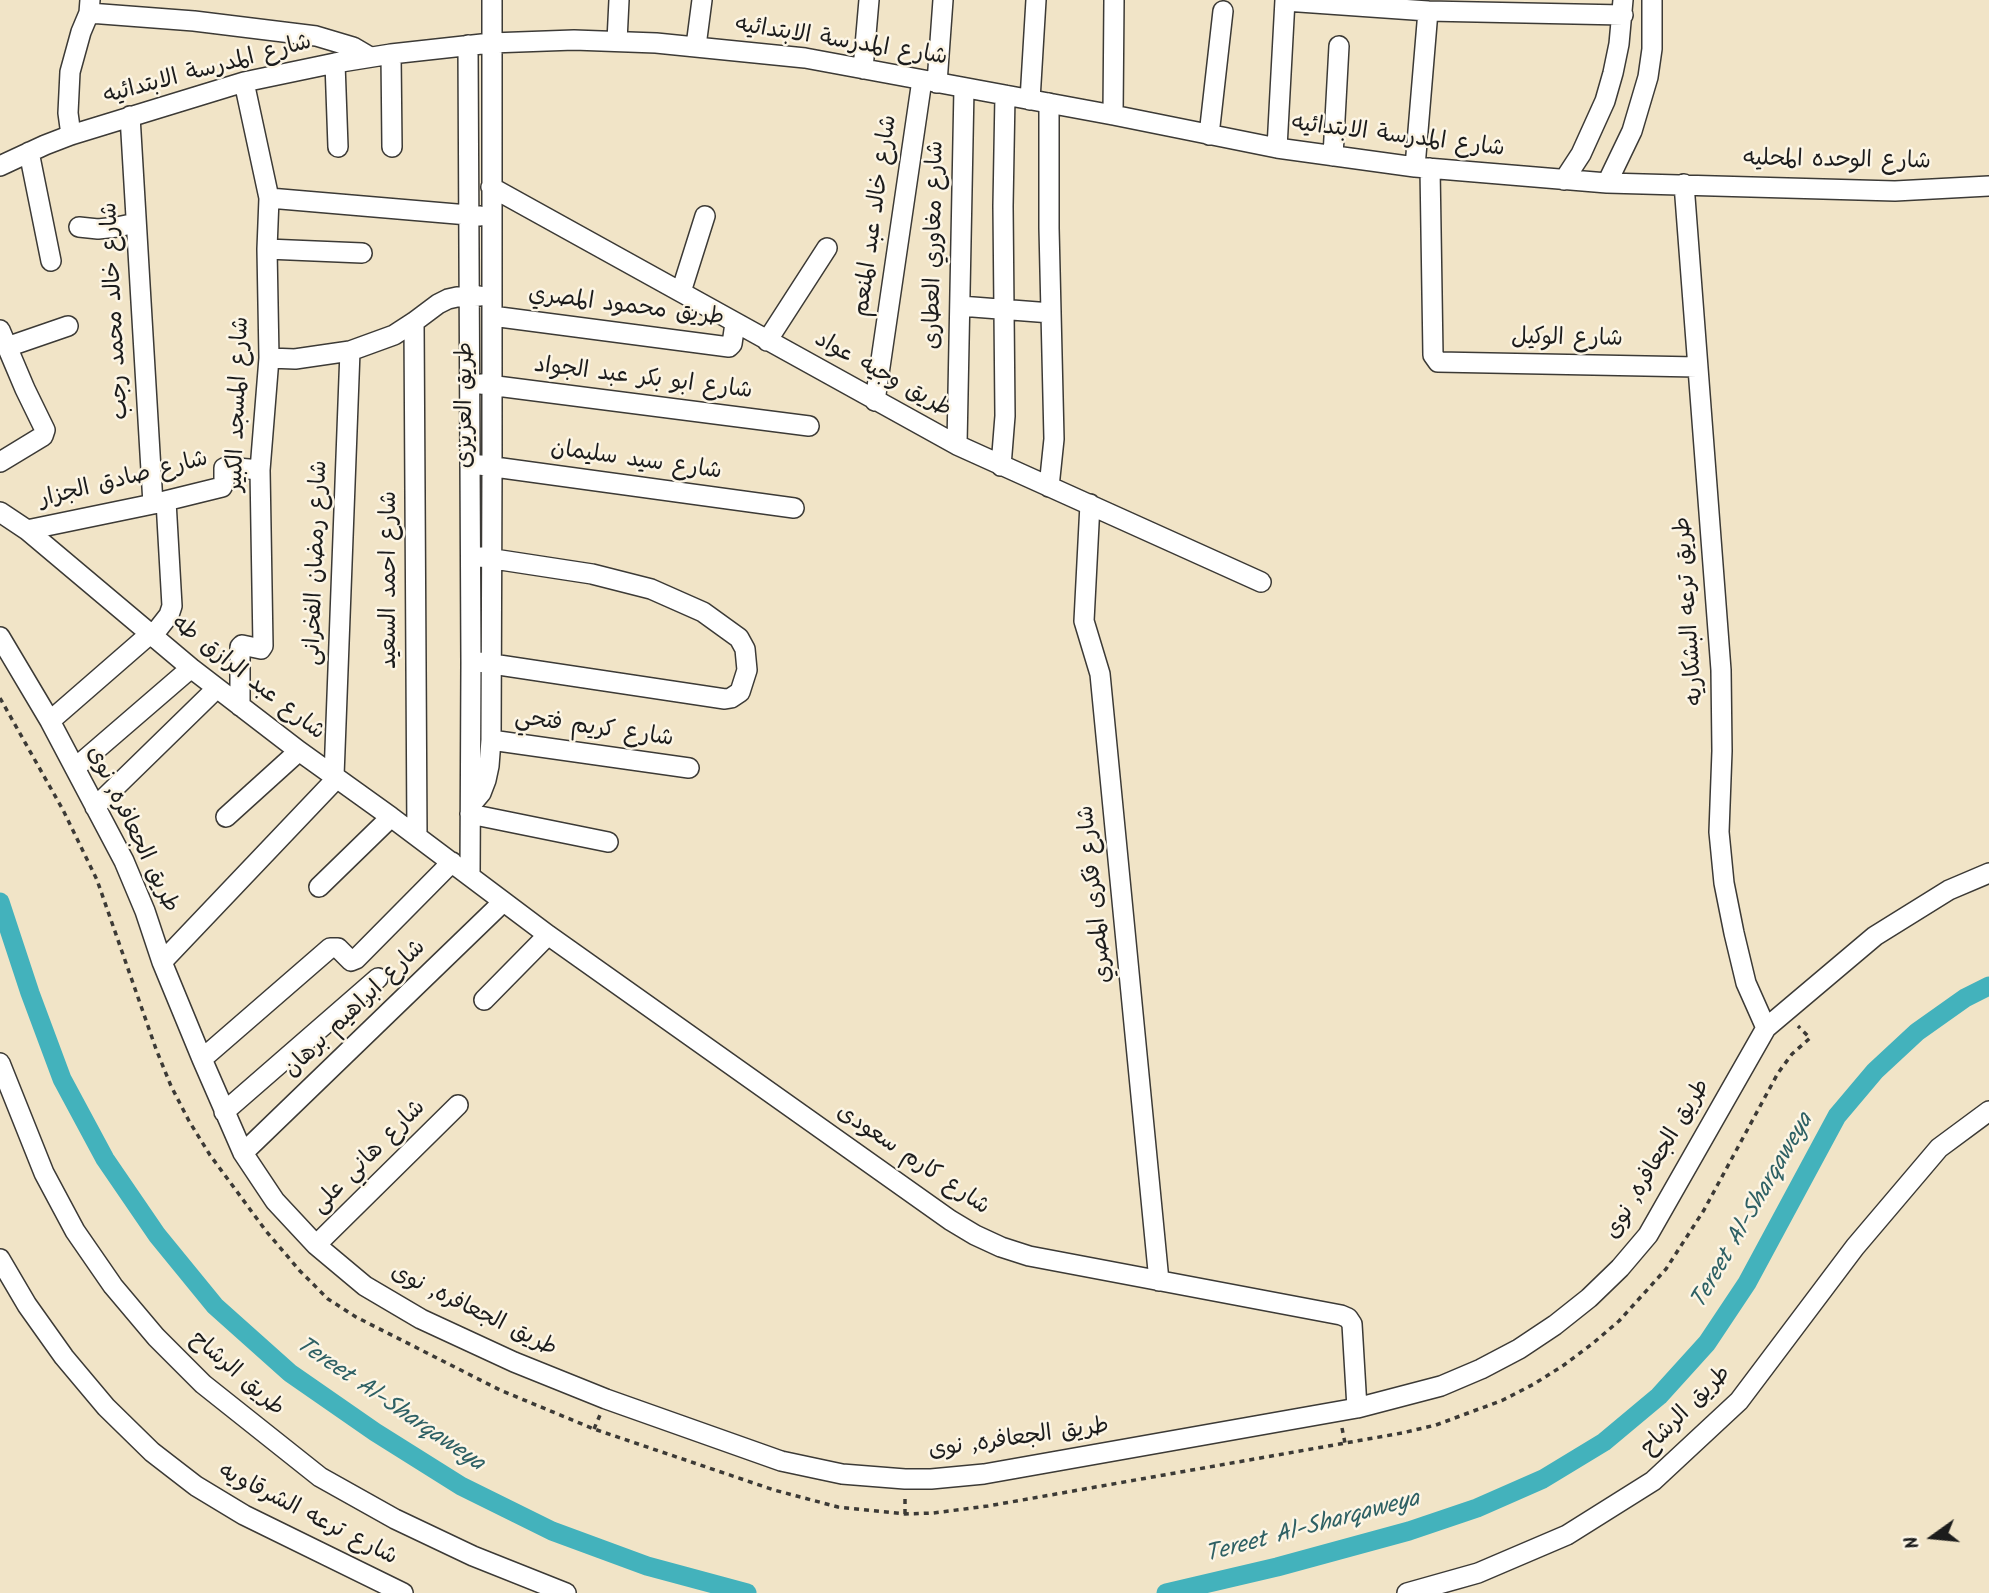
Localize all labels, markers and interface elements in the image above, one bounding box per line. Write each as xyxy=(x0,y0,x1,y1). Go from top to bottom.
street label: شارع المدرسة الابتدائيه xyxy=(733,13,949,73)
street label: شارع المدرسة الابتدائيه xyxy=(101,30,315,112)
street label: شارع المدرسة الابتدائيه xyxy=(1290,111,1506,165)
street label: شارع خالد عبد المنعم xyxy=(849,113,905,319)
street label: شارع مغاوري العطارى xyxy=(920,140,952,350)
street label: شارع الوحده المحليه xyxy=(1743,147,1931,177)
street label: شارع خالد محمد رجب xyxy=(98,201,136,421)
street label: طريق محمود المصري xyxy=(527,282,725,334)
street label: شارع المسجد الكبير xyxy=(223,316,257,492)
street label: شارع الوكيل xyxy=(1511,325,1623,355)
street label: طريق وجيه عواد xyxy=(809,327,955,425)
street label: طريق العزيزى xyxy=(453,342,481,468)
street label: شارع ابو بكر عبد الجواد xyxy=(532,353,754,407)
street label: شارع سيد سليمان xyxy=(549,436,723,488)
street label: شارع صادق الجزار xyxy=(37,447,211,515)
street label: شارع رمضان الفخرانى xyxy=(301,460,335,666)
street label: شارع احمد السعيد xyxy=(377,491,405,669)
street label: طريق ترعه البشكاريه xyxy=(1671,516,1711,706)
street label: شارع عبد الرازق طه xyxy=(165,610,329,748)
street label: شارع كريم فتحي xyxy=(513,705,675,755)
street label: طريق الجعافره, نوى xyxy=(79,742,183,918)
street label: شارع فكرى المصري xyxy=(1074,804,1120,984)
street label: شارع ابراهيم برهان xyxy=(279,935,433,1085)
street label: طريق الجعافره, نوى xyxy=(1600,1075,1718,1245)
street label: شارع هاني على xyxy=(307,1095,433,1221)
street label: شارع كارم سعودى xyxy=(830,1100,994,1222)
water label: Tereet Al-Sharqaweya xyxy=(1686,1109,1822,1315)
street label: طريق الجعافره, نوى xyxy=(385,1260,561,1364)
street label: طريق الرشاح xyxy=(183,1326,289,1424)
water label: Tereet Al-Sharqaweya xyxy=(290,1332,488,1480)
street label: طريق الرشاح xyxy=(1636,1361,1738,1463)
street label: طريق الجعافره, نوى xyxy=(927,1414,1111,1466)
street label: شارع ترعه الشرقاويه xyxy=(213,1459,401,1573)
water label: Tereet Al-Sharqaweya xyxy=(1203,1487,1423,1571)
north arrow xyxy=(1898,1502,1968,1572)
text: N xyxy=(1897,1533,1929,1552)

